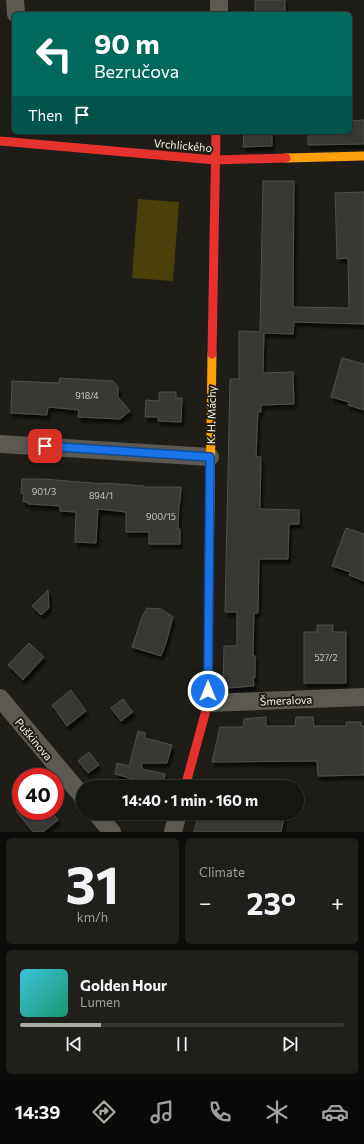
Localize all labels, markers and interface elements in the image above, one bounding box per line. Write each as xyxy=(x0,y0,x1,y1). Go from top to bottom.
text: 90 m xyxy=(94,26,160,60)
icon: left xyxy=(28,28,80,80)
text: Bezručova xyxy=(94,60,179,82)
icon: arrive xyxy=(71,104,93,126)
text: Then xyxy=(28,106,63,124)
street label: Vrchlického xyxy=(153,136,213,154)
street label: K. H. Máchy xyxy=(204,385,218,444)
house number: 918/4 xyxy=(75,390,99,401)
pin xyxy=(28,429,62,463)
icon: arrive xyxy=(34,435,56,457)
house number: 901/3 xyxy=(32,486,56,497)
house number: 894/1 xyxy=(89,490,113,501)
house number: 900/15 xyxy=(146,511,176,522)
house number: 527/2 xyxy=(314,652,338,663)
position arrow xyxy=(187,670,229,712)
street label: Šmeralova xyxy=(260,692,312,707)
street label: Puškinova xyxy=(13,715,55,763)
speed limit sign: 40 xyxy=(12,768,64,820)
text: 14:40 · 1 min · 160 m xyxy=(122,791,258,809)
text: 31 xyxy=(66,851,119,915)
text: Climate xyxy=(199,864,245,880)
text: 23° xyxy=(247,884,296,921)
text: − xyxy=(199,889,212,916)
text: + xyxy=(331,889,344,916)
text: km/h xyxy=(77,909,108,925)
text: Golden Hour xyxy=(80,976,167,994)
text: Lumen xyxy=(80,994,120,1010)
icon: previous xyxy=(63,1033,85,1055)
icon: pause xyxy=(171,1033,193,1055)
icon: next xyxy=(279,1033,301,1055)
icon: directions xyxy=(90,1098,118,1126)
icon: music xyxy=(148,1098,176,1126)
icon: phone xyxy=(206,1098,234,1126)
icon: climate xyxy=(263,1098,291,1126)
icon: car xyxy=(321,1098,349,1126)
text: 14:39 xyxy=(15,1101,60,1123)

